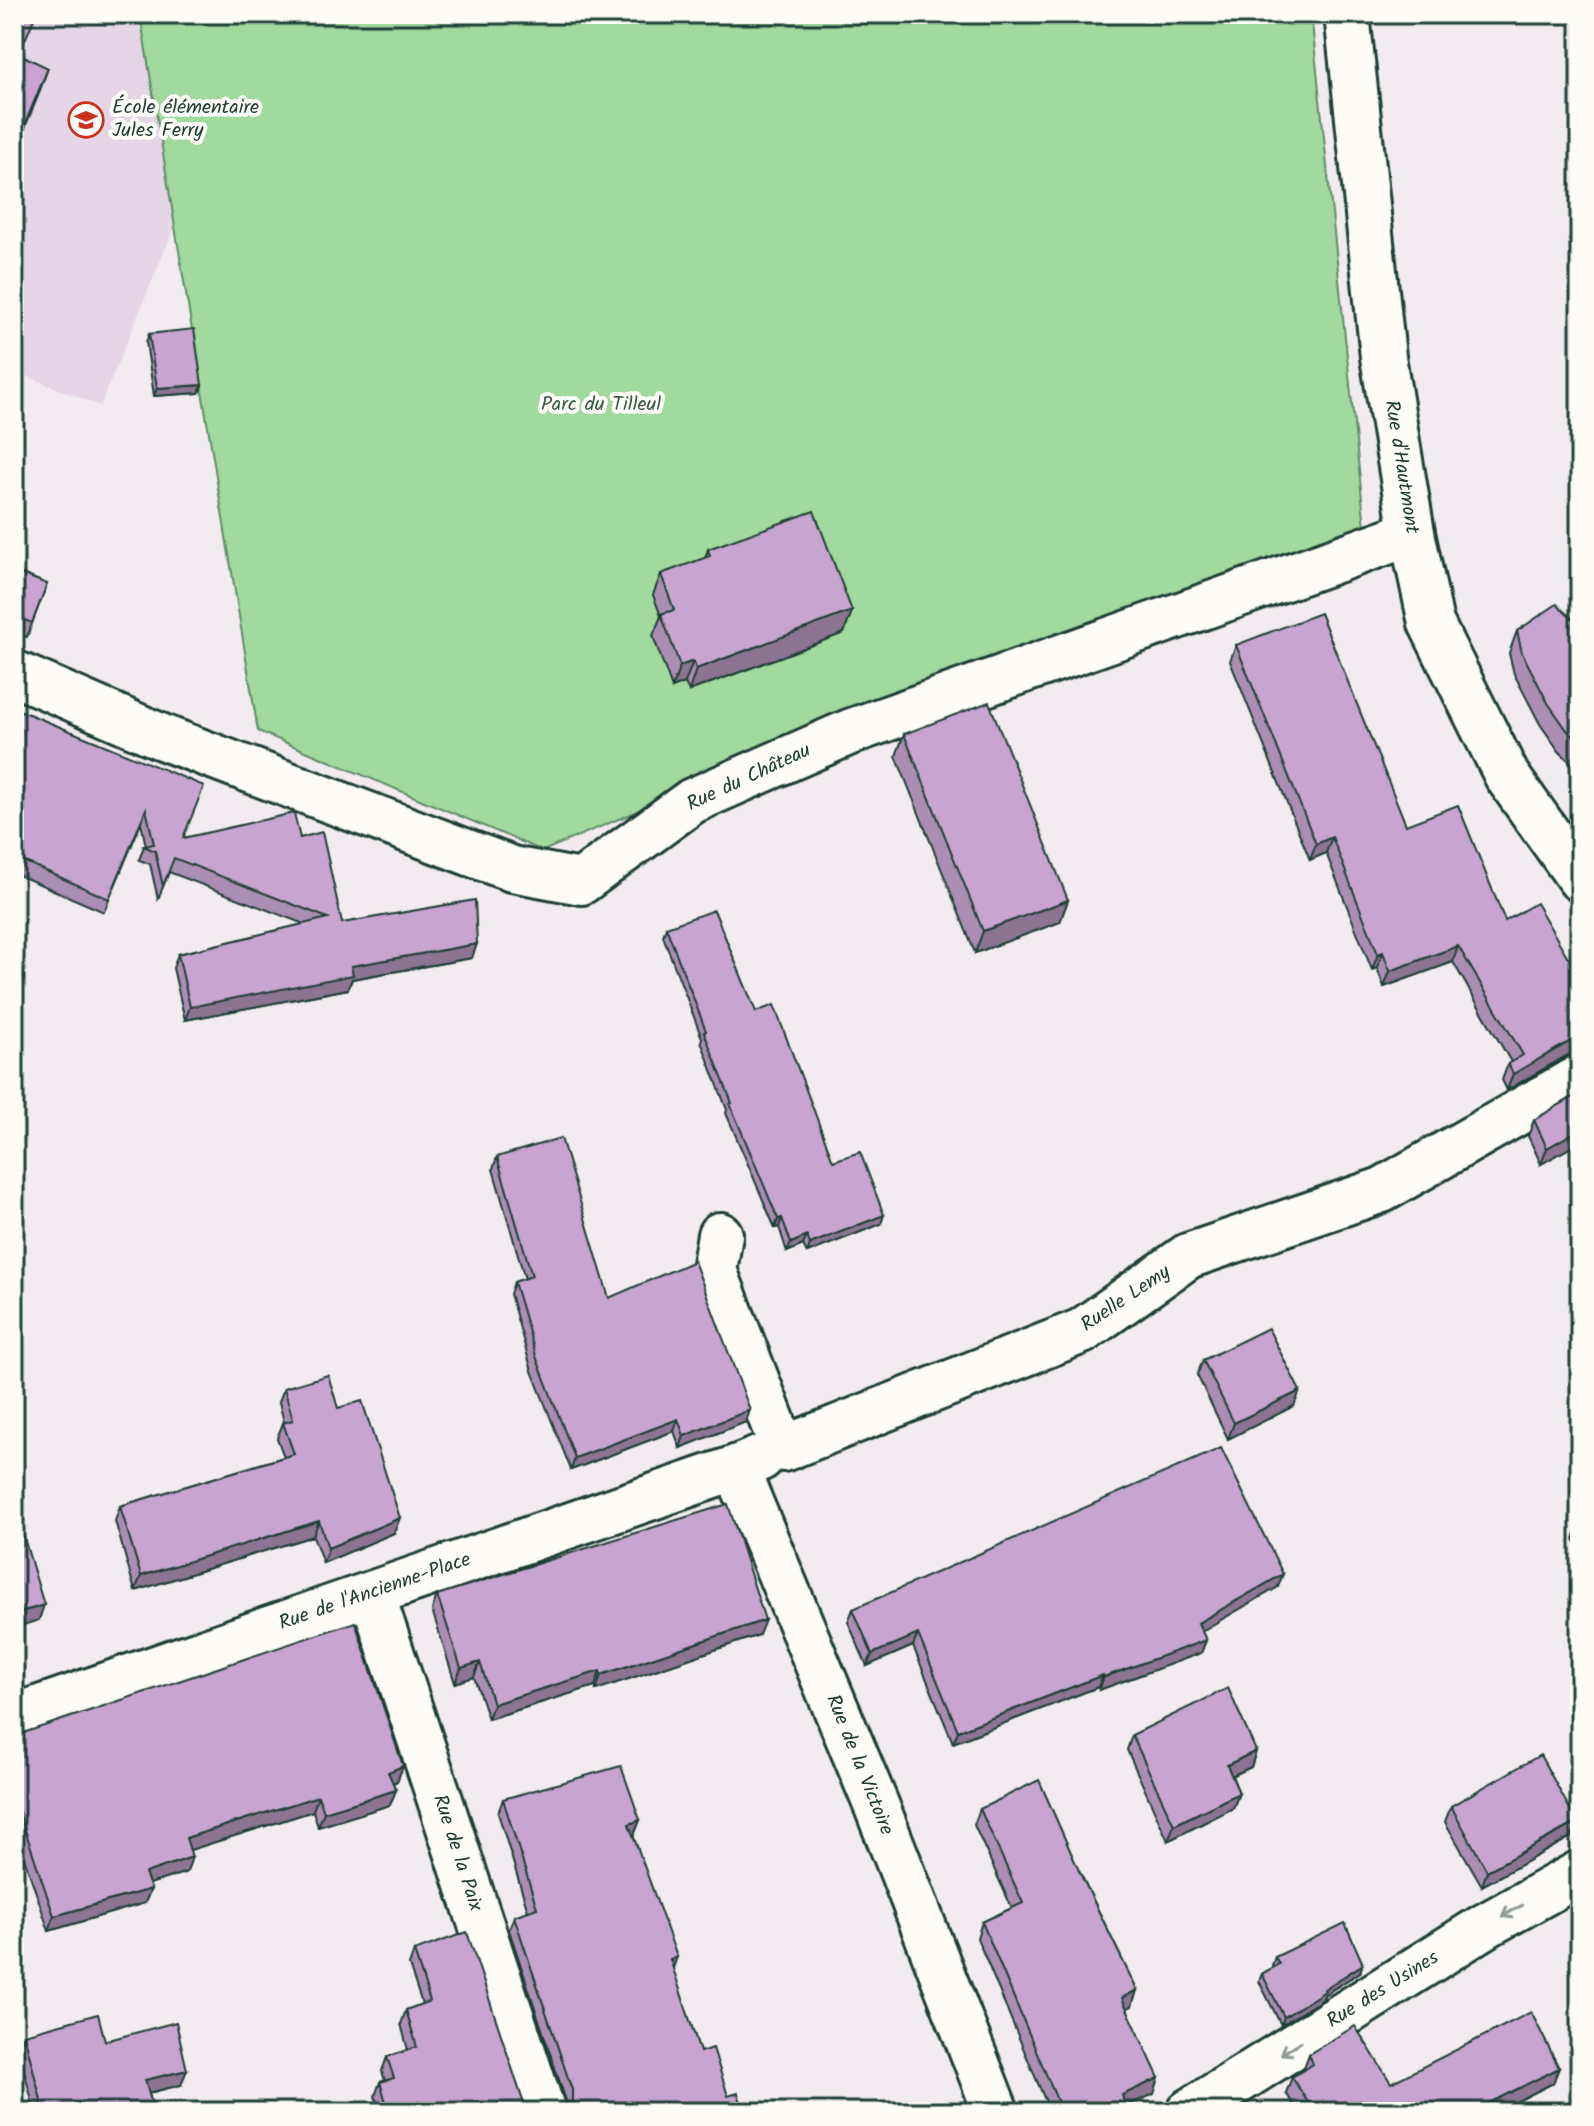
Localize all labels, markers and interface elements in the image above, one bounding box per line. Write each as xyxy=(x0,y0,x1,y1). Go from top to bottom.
place label: École élémentaire Jules Ferry xyxy=(112,92,259,147)
school or university icon: École élémentaire Jules Ferry xyxy=(67,101,105,139)
park label: Parc du Tilleul xyxy=(541,389,661,421)
street label: Rue d'Hautmont xyxy=(1375,398,1427,536)
street label: Rue du Château xyxy=(682,735,817,821)
street label: Ruelle Lemy xyxy=(1075,1257,1178,1341)
street label: Rue de l'Ancienne-Place xyxy=(275,1544,475,1640)
street label: Rue de la Victoire xyxy=(816,1690,902,1840)
street label: Rue de la Paix xyxy=(423,1790,491,1916)
one-way arrow xyxy=(1501,1903,1524,1919)
street label: Rue des Usines xyxy=(1321,1942,1446,2037)
one-way arrow xyxy=(1280,2040,1303,2056)

